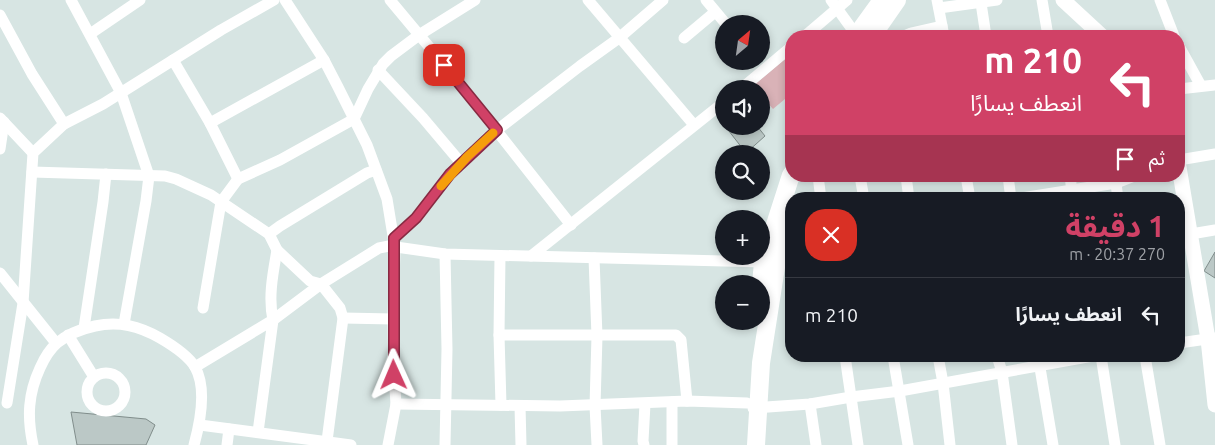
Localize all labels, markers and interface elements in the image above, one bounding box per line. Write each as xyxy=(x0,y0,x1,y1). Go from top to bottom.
north arrow xyxy=(715,15,770,70)
map controls xyxy=(715,15,770,330)
text: 210 m xyxy=(984,40,1082,80)
pin xyxy=(423,44,465,86)
icon: left xyxy=(1100,50,1165,115)
icon: arrive xyxy=(430,51,458,79)
button: sound xyxy=(715,80,770,135)
text: انعطف يسارًا xyxy=(970,90,1082,115)
button: search xyxy=(715,145,770,200)
icon: arrive xyxy=(1111,145,1139,173)
text: ثم xyxy=(1149,147,1165,169)
button: close xyxy=(805,209,857,261)
text: 1 دقيقة xyxy=(1065,209,1165,243)
button: + xyxy=(715,210,770,265)
text: 270 m · 20:37 xyxy=(1069,245,1165,263)
button: − xyxy=(715,275,770,330)
icon: left xyxy=(1137,301,1165,329)
text: انعطف يسارًا xyxy=(1015,303,1122,325)
text: 210 m xyxy=(805,304,858,326)
position arrow xyxy=(367,348,419,400)

